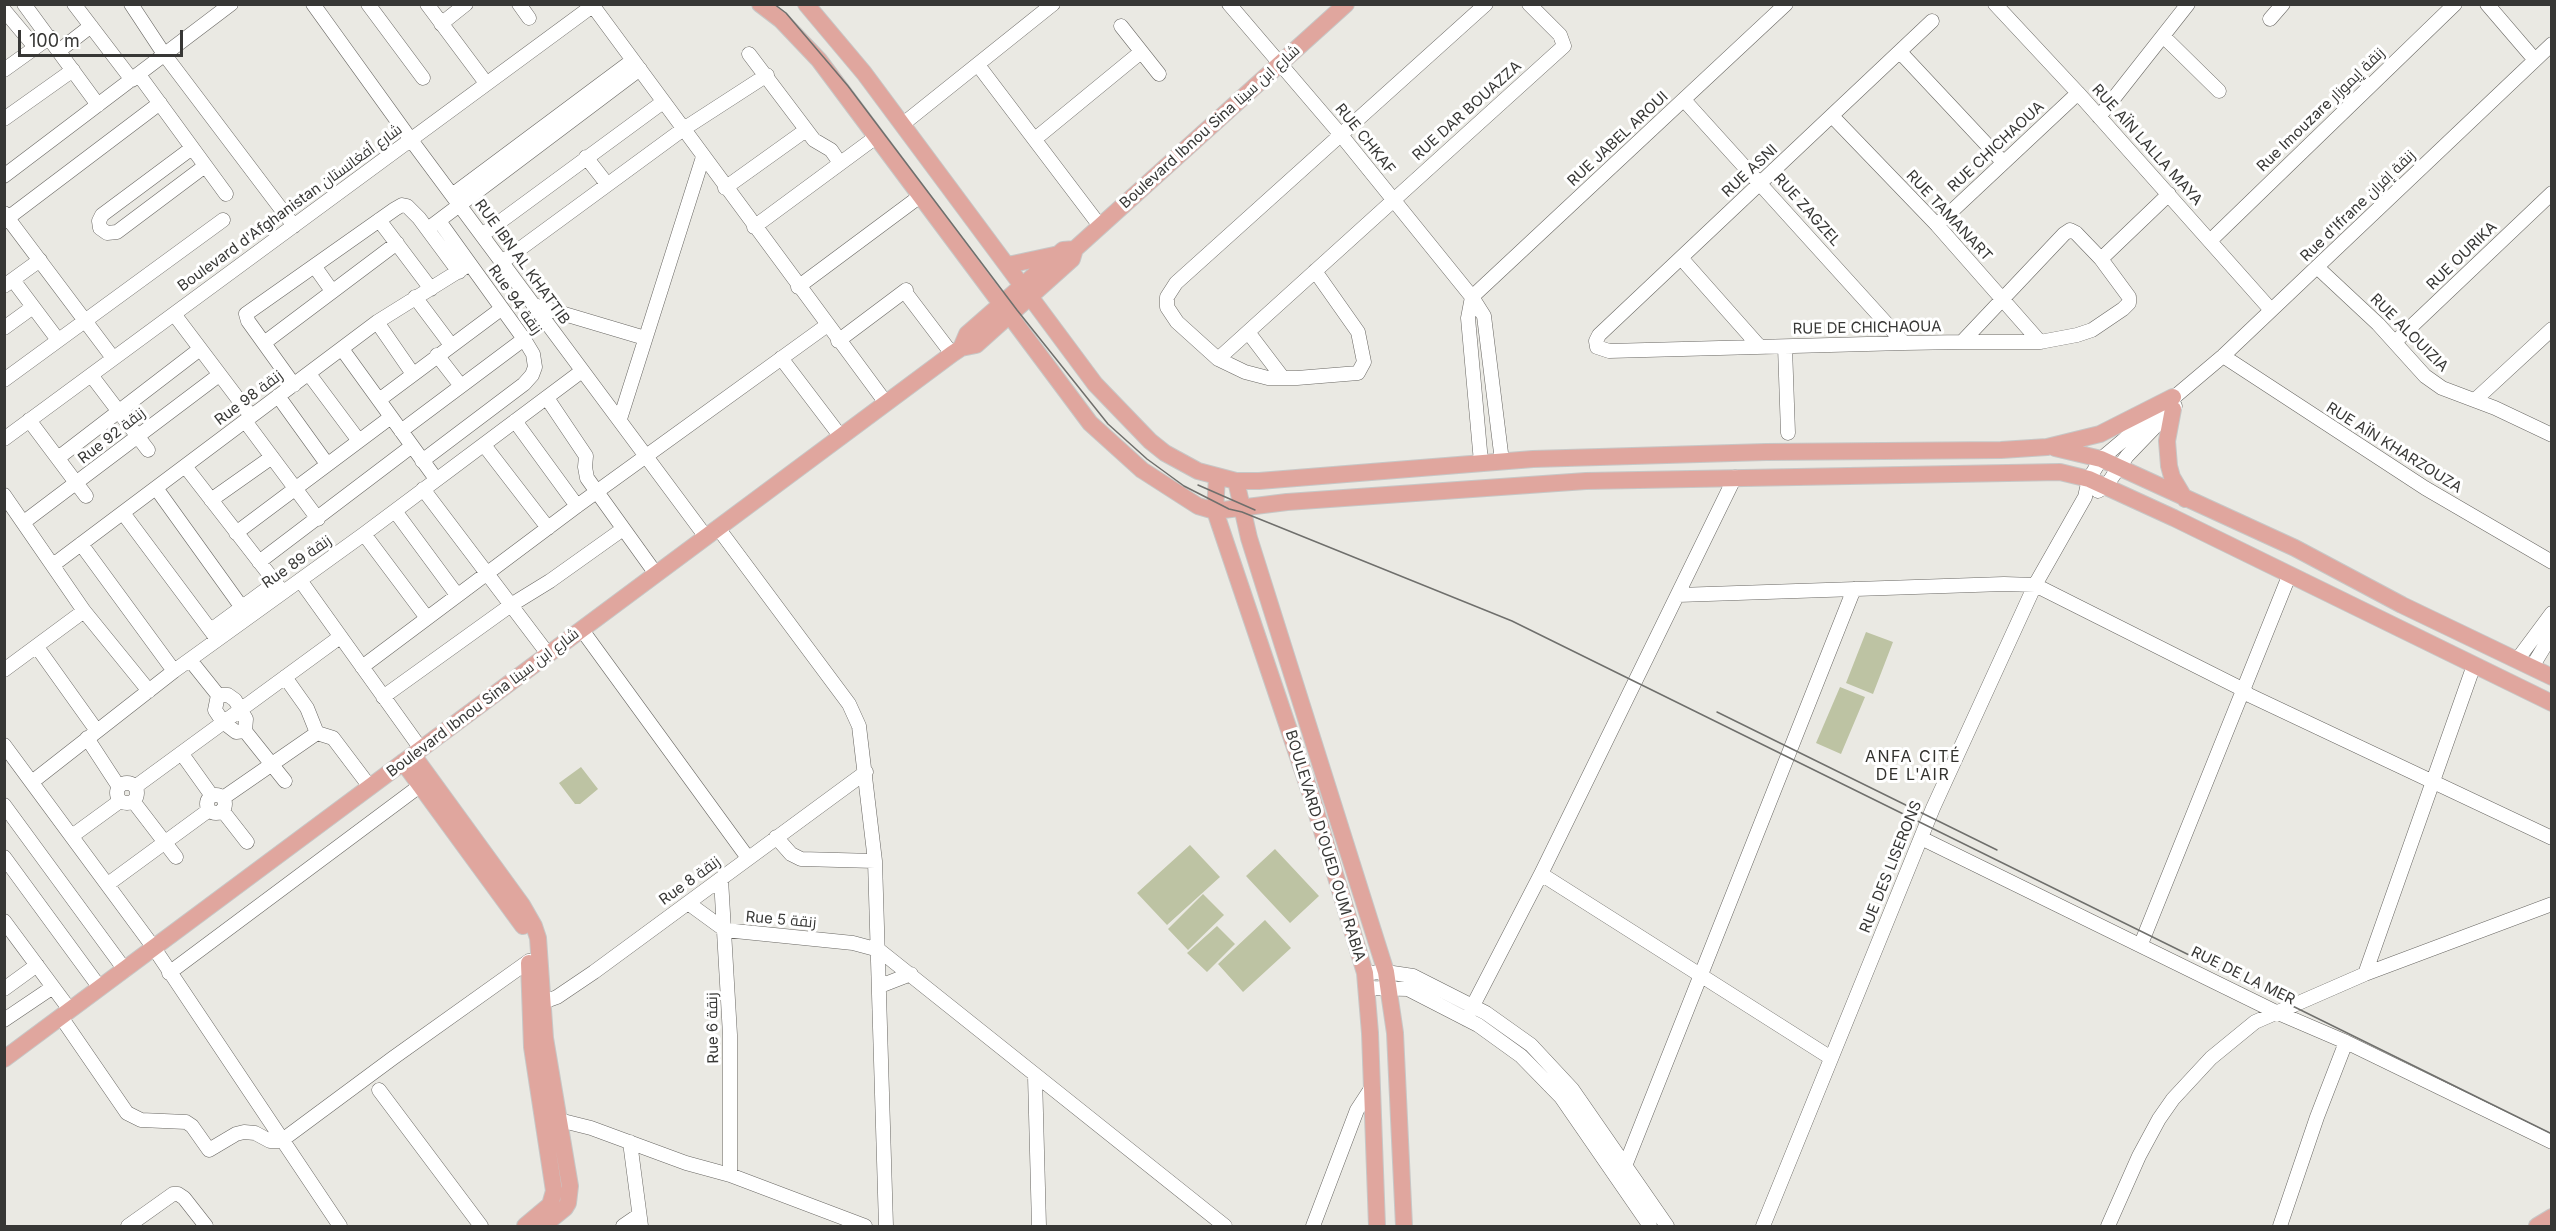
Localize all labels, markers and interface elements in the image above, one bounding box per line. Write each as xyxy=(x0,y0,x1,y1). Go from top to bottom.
scale bar xyxy=(21,18,186,56)
text: 100 m xyxy=(29,30,80,51)
street label: Boulevard Ibnou Sina شارع ابن سينا xyxy=(1116,41,1304,213)
street label: Rue Imouzare زنقة إيموزار xyxy=(2253,44,2389,176)
street label: RUE DAR BOUAZZA xyxy=(1409,57,1525,165)
street label: RUE AÏN LALLA MAYA xyxy=(2088,81,2206,209)
street label: RUE JABEL AROUI xyxy=(1564,88,1672,190)
street label: RUE CHICHAOUA xyxy=(1944,98,2048,196)
street label: RUE CHKAF xyxy=(1331,100,1399,178)
street label: Boulevard d'Afghanistan شارع أفغانستان xyxy=(174,121,406,295)
street label: RUE ASNI xyxy=(1719,141,1781,201)
street label: Rue d'Ifrane زنقة إفران xyxy=(2297,146,2419,266)
street label: RUE TAMANART xyxy=(1902,167,1996,265)
street label: RUE ZAGZEL xyxy=(1770,170,1844,250)
street label: RUE IBN AL KHATTIB xyxy=(471,196,573,328)
street label: RUE OURIKA xyxy=(2423,218,2501,294)
street label: Rue 94 زنقة xyxy=(484,262,546,338)
street label: RUE ALOUIZIA xyxy=(2366,290,2452,376)
street label: RUE DE CHICHAOUA xyxy=(1792,318,1942,338)
street label: Rue 98 زنقة xyxy=(211,367,287,429)
street label: RUE AÏN KHARZOUZA xyxy=(2323,399,2465,497)
street label: Rue 92 زنقة xyxy=(75,404,149,468)
street label: Rue 89 زنقة xyxy=(259,532,335,592)
street label: Boulevard Ibnou Sina شارع ابن سينا xyxy=(383,625,583,781)
street label: BOULEVARD D'OUED OUM RABIA xyxy=(1281,728,1369,964)
district label: ANFA CITÉ DE L'AIR xyxy=(1865,747,1961,785)
street label: RUE DES LISERONS xyxy=(1856,798,1926,936)
street label: Rue 8 زنقة xyxy=(656,853,724,909)
street label: Rue 5 زنقة xyxy=(745,908,817,932)
street label: RUE DE LA MER xyxy=(2188,943,2298,1009)
street label: Rue 6 زنقة xyxy=(703,992,723,1064)

